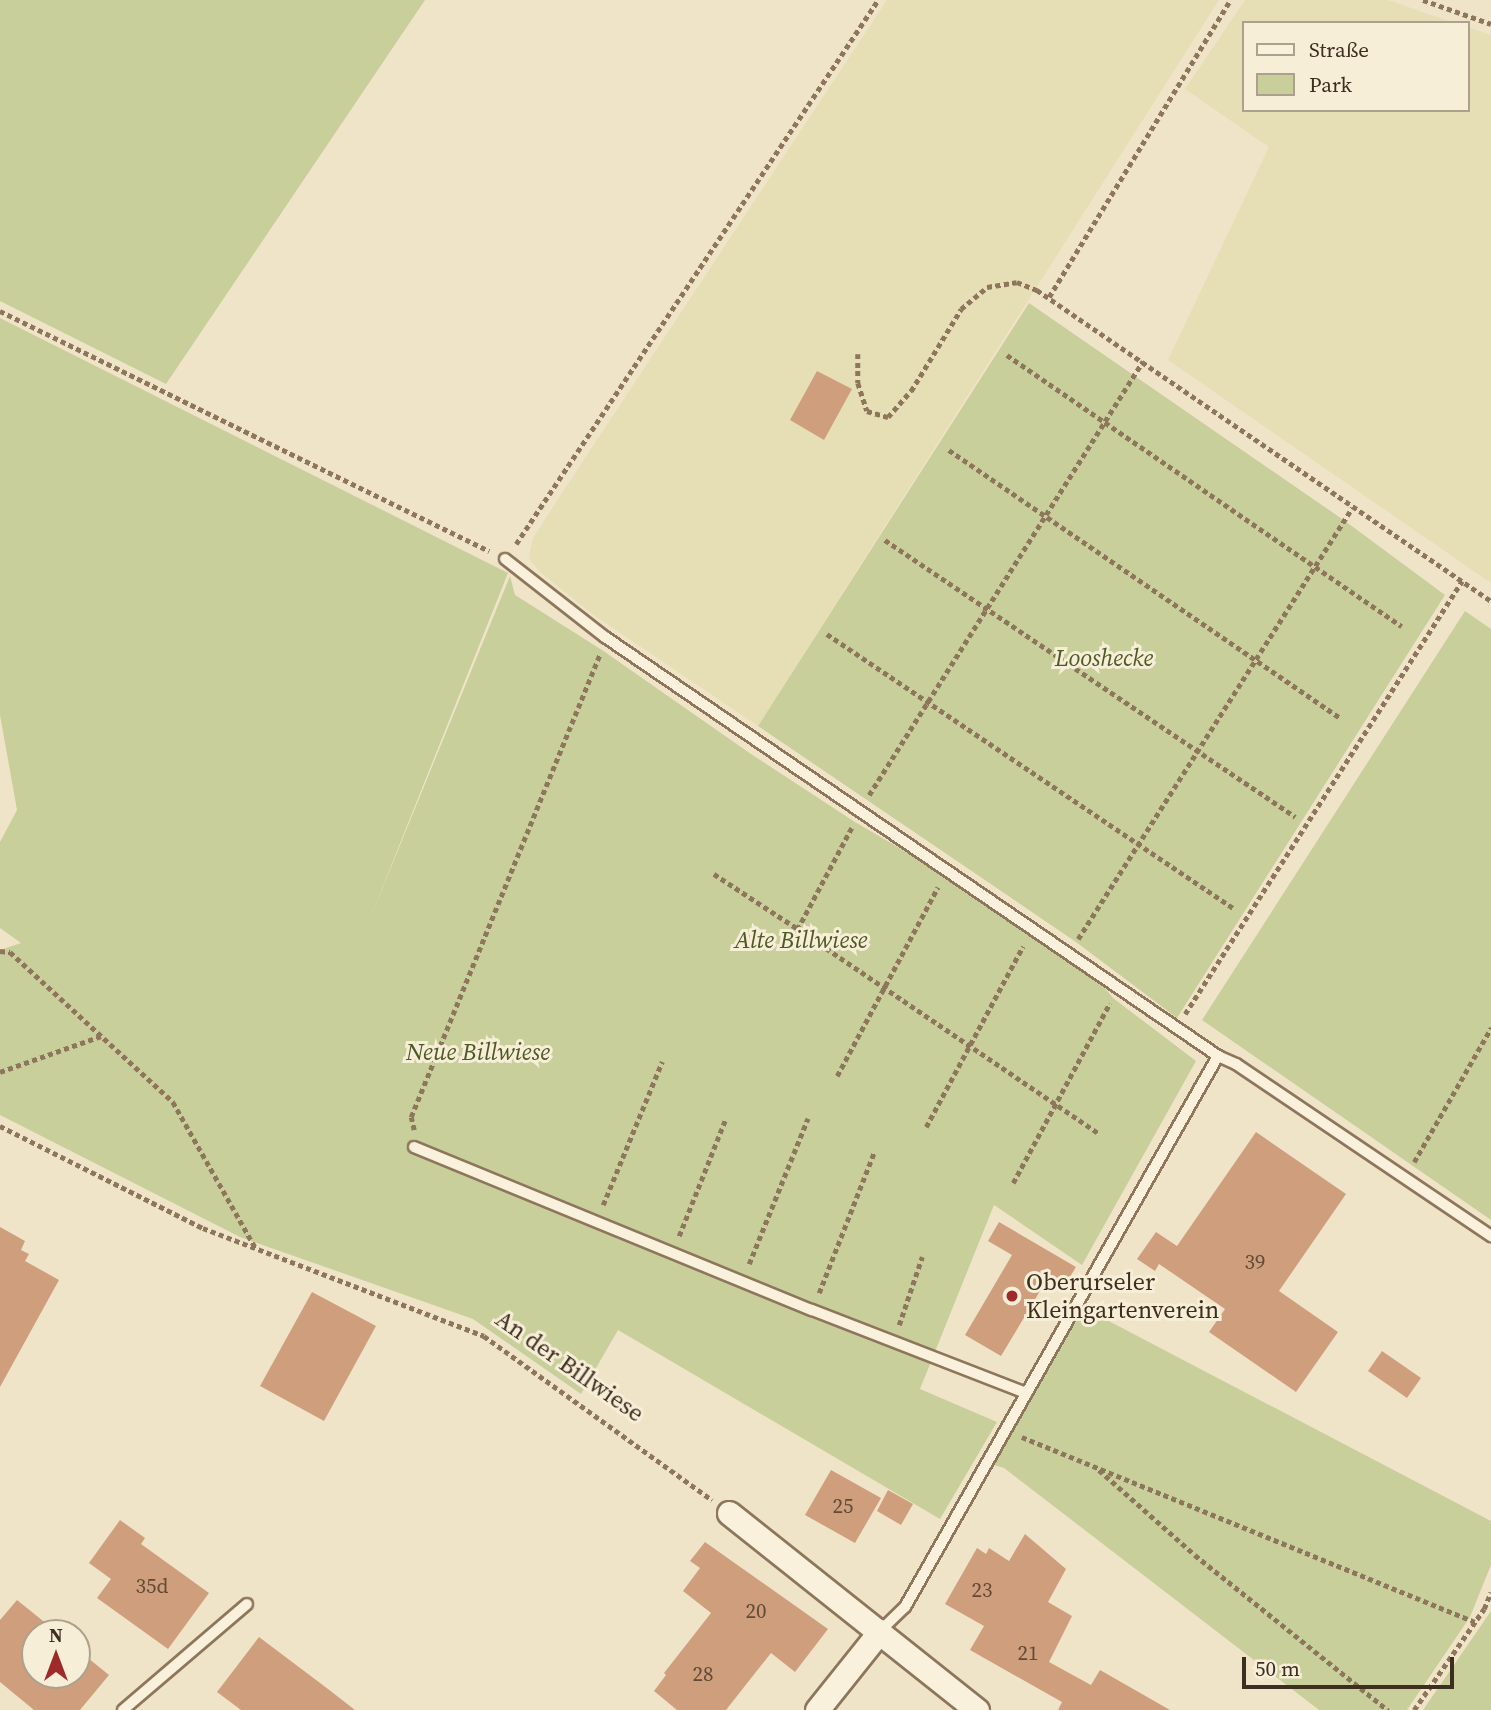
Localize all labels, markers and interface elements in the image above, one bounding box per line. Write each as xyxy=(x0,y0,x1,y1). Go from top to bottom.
legend xyxy=(1242,21,1470,112)
text: Straße xyxy=(1309,35,1369,64)
text: Park xyxy=(1309,70,1352,99)
park label: Looshecke xyxy=(1055,644,1153,672)
park label: Alte Billwiese xyxy=(734,926,868,954)
park label: Neue Billwiese xyxy=(406,1038,550,1066)
house number: 39 xyxy=(1245,1249,1265,1275)
place label: Oberurseler Kleingartenverein xyxy=(1026,1268,1219,1324)
marker: Oberurseler Kleingartenverein xyxy=(1004,1288,1020,1304)
street label: An der Billwiese xyxy=(490,1304,650,1428)
house number: 25 xyxy=(833,1493,853,1519)
house number: 35d xyxy=(136,1573,168,1599)
house number: 23 xyxy=(972,1577,992,1603)
house number: 20 xyxy=(746,1598,766,1624)
north arrow xyxy=(21,1619,91,1689)
text: N xyxy=(49,1622,63,1648)
house number: 21 xyxy=(1018,1640,1038,1666)
scale bar xyxy=(1246,1644,1458,1688)
text: 50 m xyxy=(1255,1654,1300,1683)
house number: 28 xyxy=(693,1661,713,1687)

